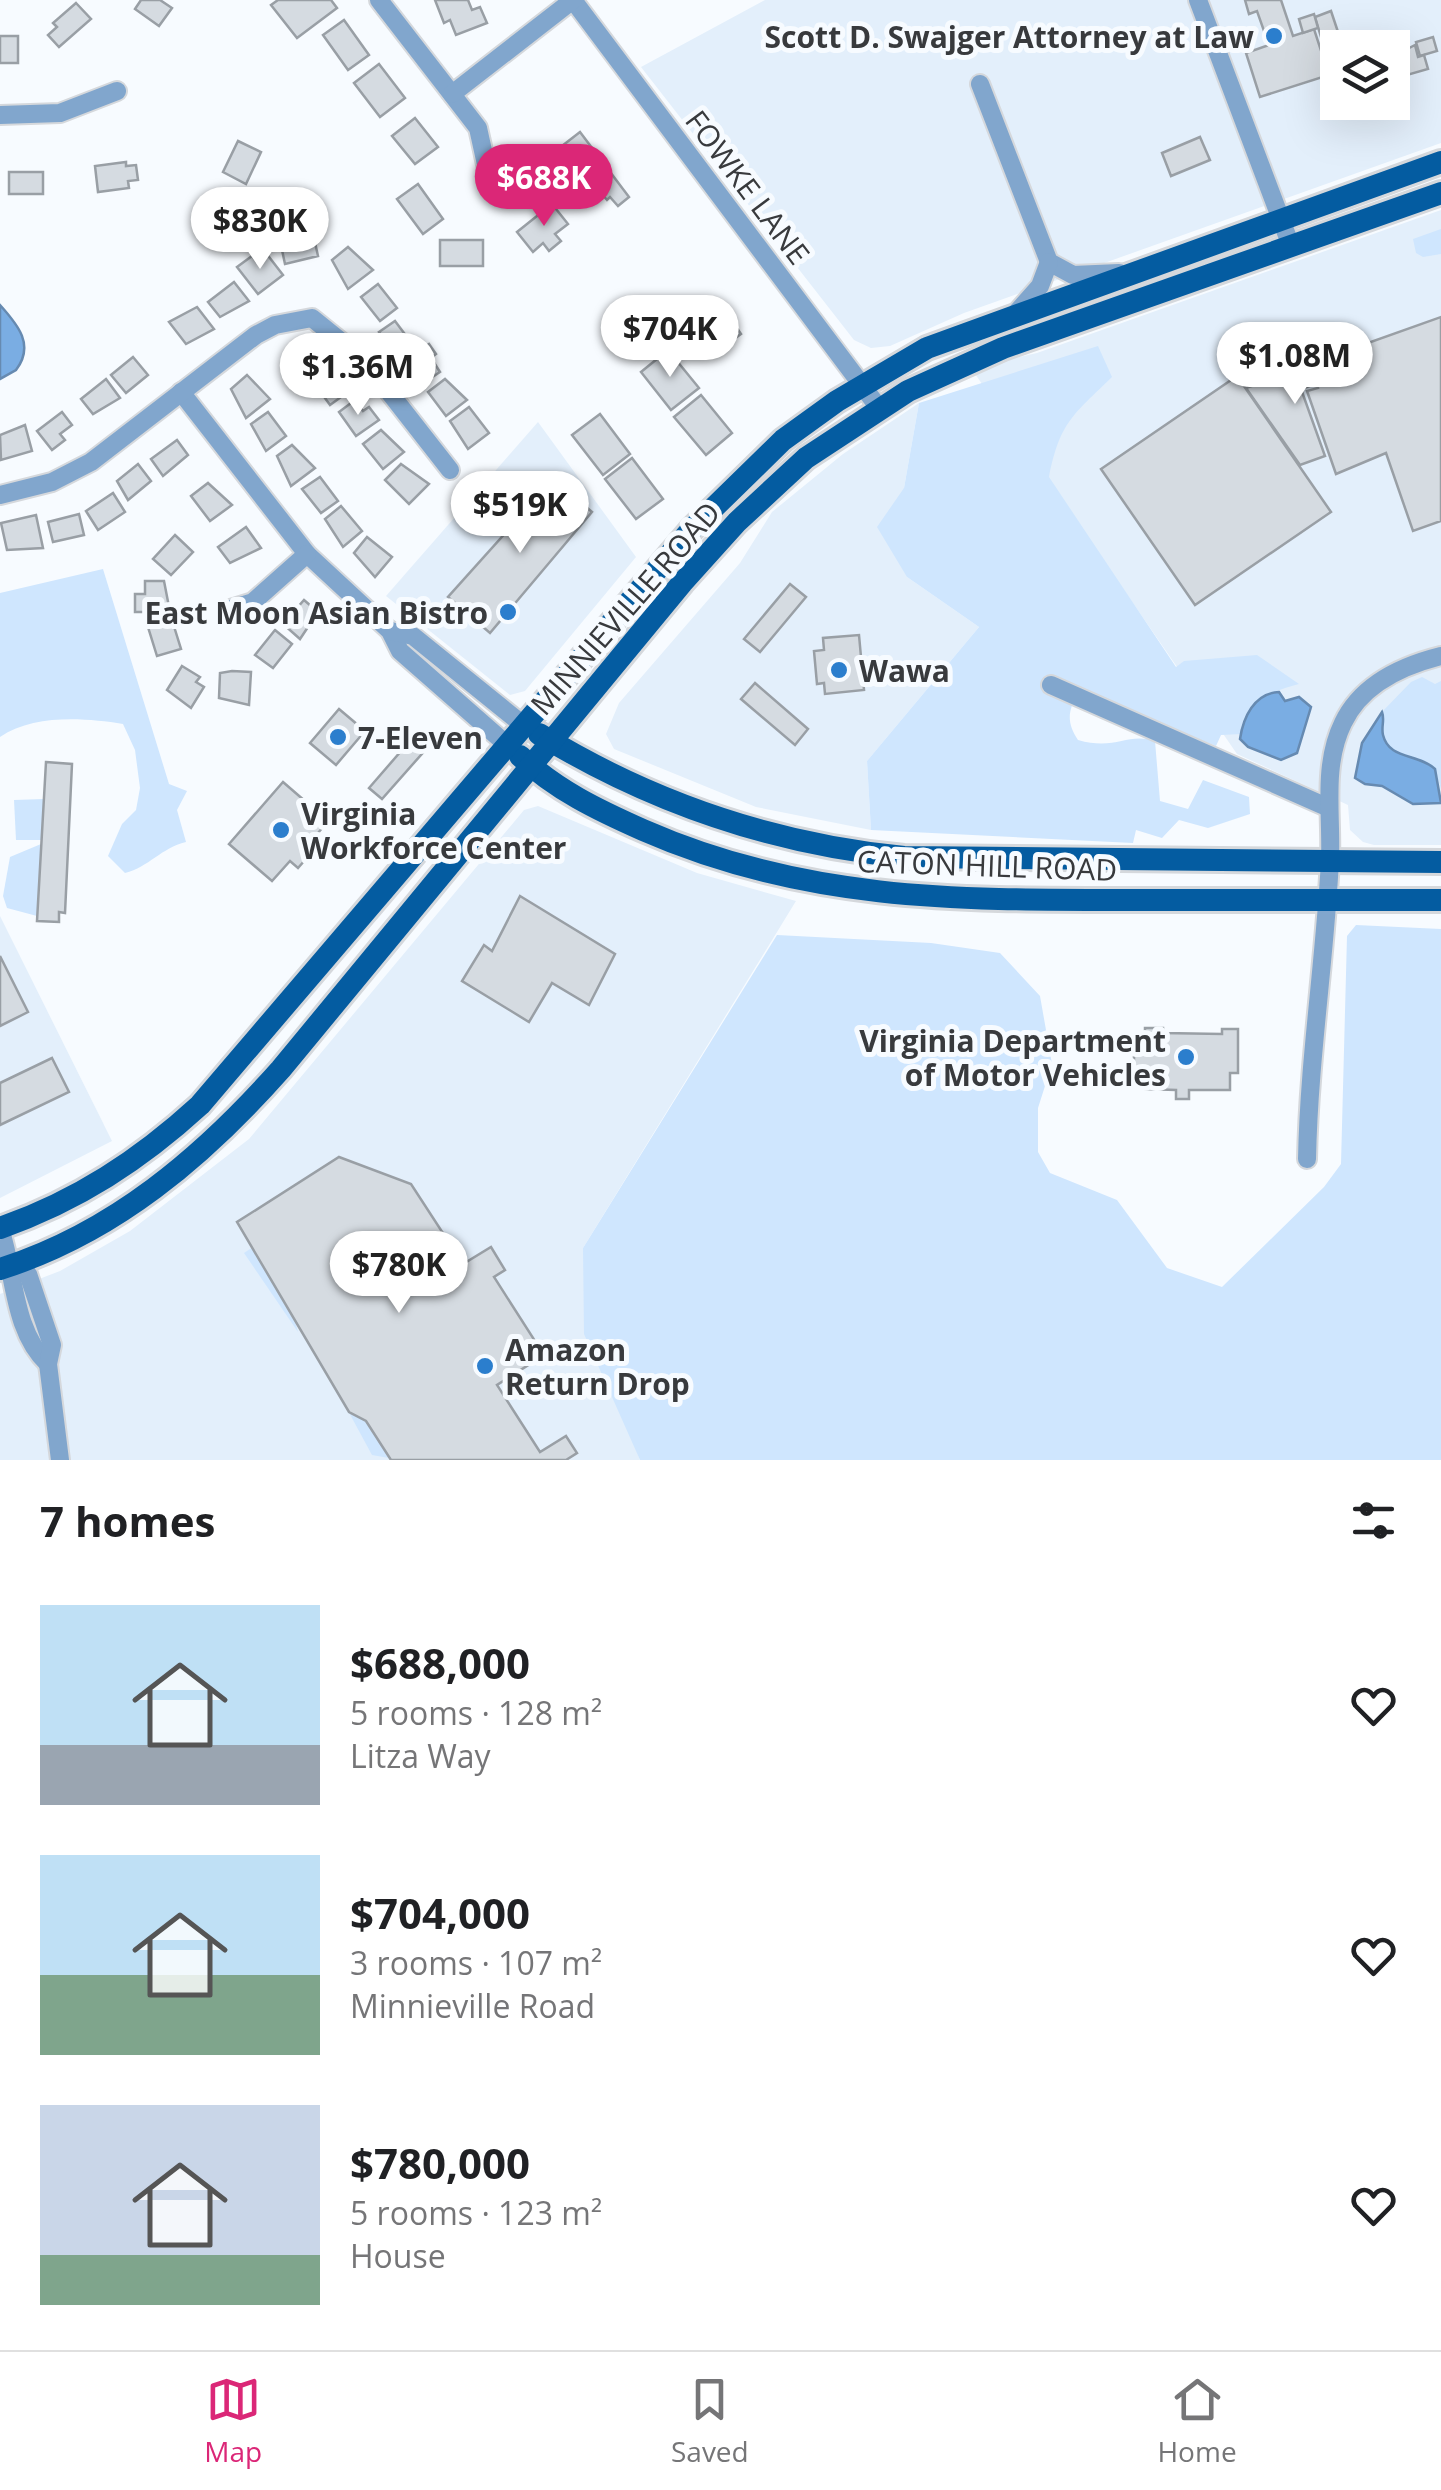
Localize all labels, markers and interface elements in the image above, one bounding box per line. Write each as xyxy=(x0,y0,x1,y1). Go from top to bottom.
place label: Scott D. Swajger Attorney at Law xyxy=(765,16,1254,57)
marker: Scott D. Swajger Attorney at Law xyxy=(1263,25,1285,47)
map controls xyxy=(1320,30,1410,120)
button: layers xyxy=(1320,30,1410,120)
street label: FOWKE LANE xyxy=(676,101,820,273)
pin: $688K xyxy=(474,144,614,229)
text: $688K xyxy=(497,155,591,198)
pin: $830K xyxy=(190,187,330,272)
text: $830K xyxy=(213,198,307,241)
pin: $704K xyxy=(600,295,740,380)
text: $704K xyxy=(623,306,717,349)
pin: $1.08M xyxy=(1214,322,1376,407)
pin: $1.36M xyxy=(277,333,439,418)
text: $1.08M xyxy=(1239,333,1351,376)
text: $1.36M xyxy=(302,344,414,387)
pin: $519K xyxy=(450,471,590,556)
text: $519K xyxy=(473,482,567,525)
street label: MINNIEVILLE ROAD xyxy=(521,493,729,723)
place label: East Moon Asian Bistro xyxy=(145,592,488,633)
marker: East Moon Asian Bistro xyxy=(497,601,519,623)
place label: Wawa xyxy=(859,650,950,691)
marker: Wawa xyxy=(828,659,850,681)
place label: 7-Eleven xyxy=(358,717,483,758)
marker: 7-Eleven xyxy=(327,726,349,748)
place label: Virginia Workforce Center xyxy=(301,793,567,868)
marker: Virginia Workforce Center xyxy=(270,819,292,841)
street label: CATON HILL ROAD xyxy=(856,840,1118,890)
place label: Virginia Department of Motor Vehicles xyxy=(859,1020,1166,1095)
marker: Virginia Department of Motor Vehicles xyxy=(1175,1046,1197,1068)
pin: $780K xyxy=(329,1231,469,1316)
text: $780K xyxy=(352,1242,446,1285)
place label: Amazon Return Drop xyxy=(505,1329,690,1404)
marker: Amazon Return Drop xyxy=(474,1355,496,1377)
text: 7 homes xyxy=(40,1492,215,1549)
icon: filters xyxy=(1346,1493,1401,1548)
text: $688,000 xyxy=(350,1634,530,1691)
icon: home xyxy=(120,1645,240,1765)
icon: heart xyxy=(1346,1678,1401,1733)
text: 5 rooms · 128 m² xyxy=(350,1691,602,1734)
text: Litza Way xyxy=(350,1734,491,1777)
text: $704,000 xyxy=(350,1884,530,1941)
icon: home xyxy=(120,1895,240,2015)
icon: heart xyxy=(1346,1928,1401,1983)
text: 3 rooms · 107 m² xyxy=(350,1941,602,1984)
text: Minnieville Road xyxy=(350,1984,595,2027)
text: $780,000 xyxy=(350,2134,530,2191)
icon: home xyxy=(120,2145,240,2265)
icon: heart xyxy=(1346,2178,1401,2233)
text: 5 rooms · 123 m² xyxy=(350,2191,602,2234)
text: House xyxy=(350,2234,446,2277)
tab: Map xyxy=(204,2372,262,2470)
tab: Saved xyxy=(671,2372,749,2470)
tab: Home xyxy=(1157,2372,1237,2470)

